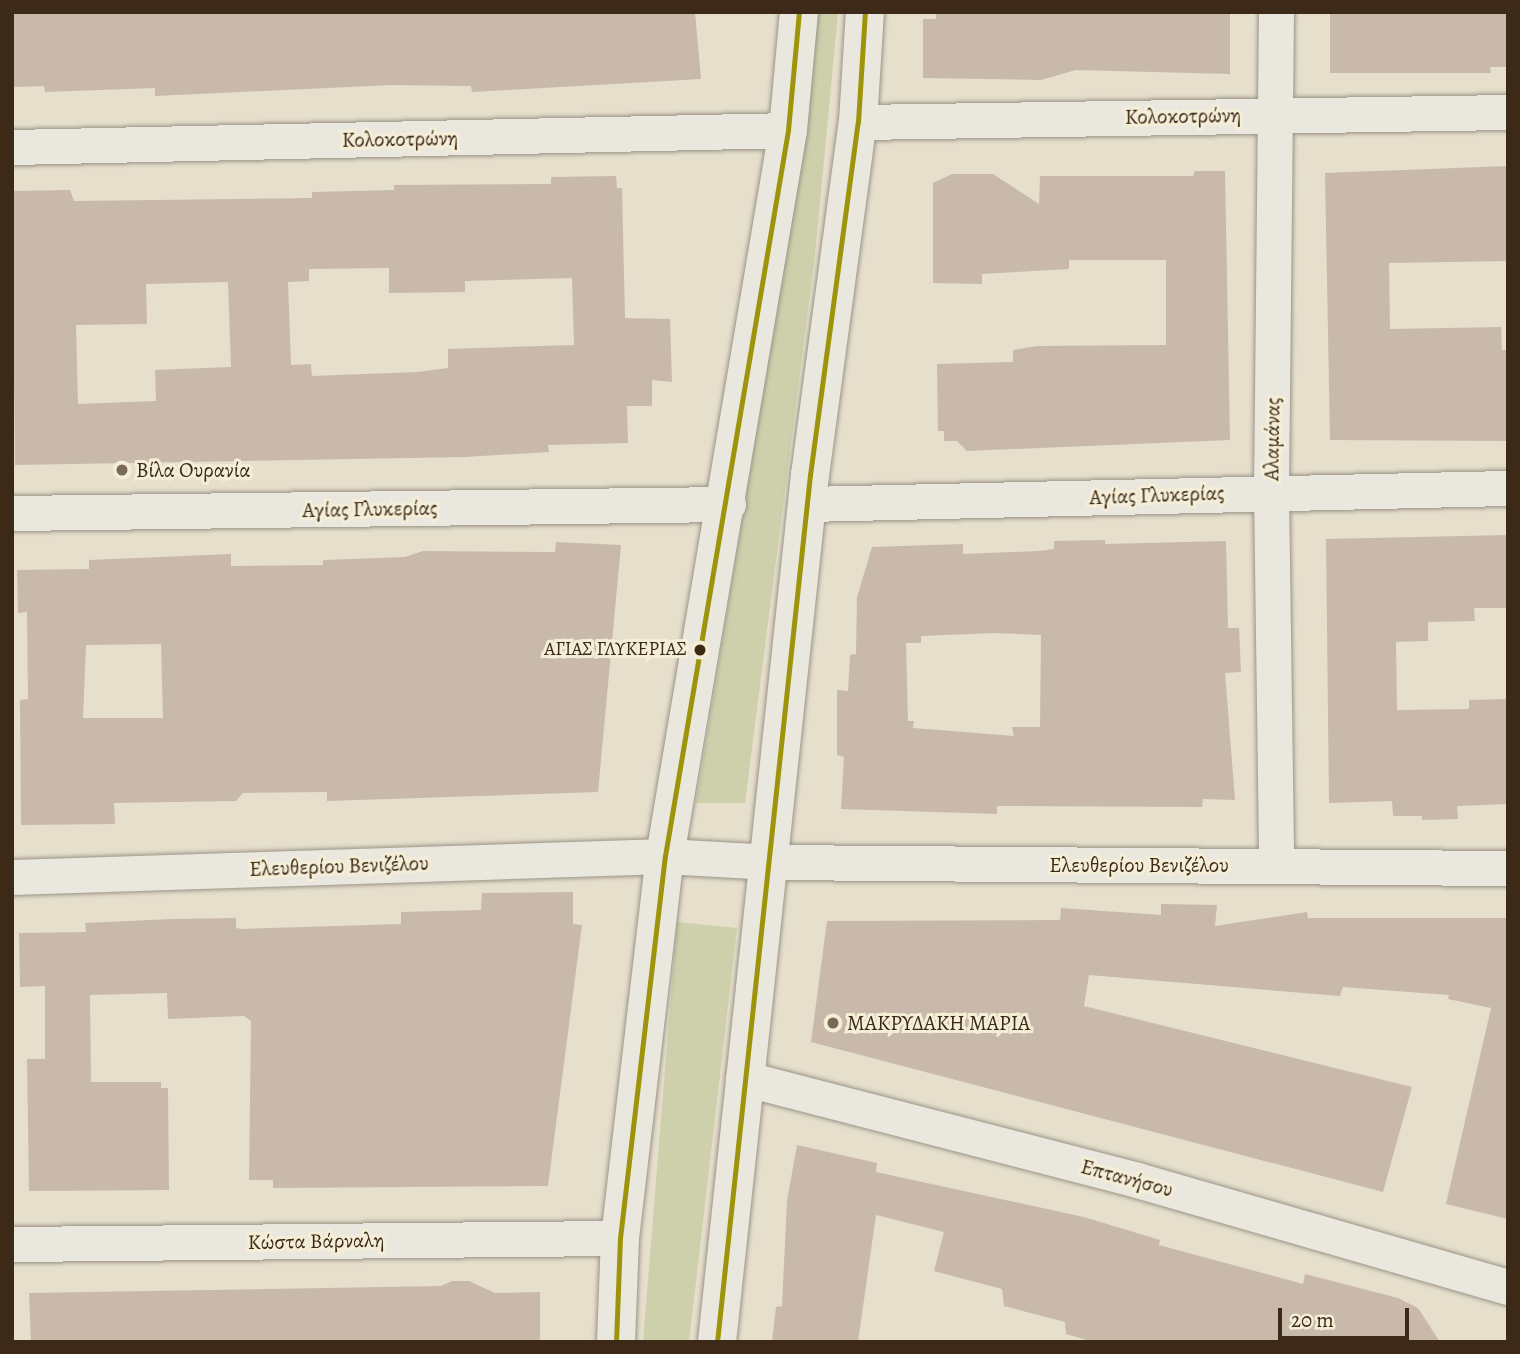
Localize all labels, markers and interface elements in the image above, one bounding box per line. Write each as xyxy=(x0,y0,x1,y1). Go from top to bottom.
street label: Κολοκοτρώνη xyxy=(1125,102,1241,130)
street label: Κολοκοτρώνη xyxy=(342,125,458,153)
street label: Αλαμάνας xyxy=(1259,397,1285,481)
place label: Βίλα Ουρανία xyxy=(136,457,251,483)
marker: Βίλα Ουρανία xyxy=(114,462,130,478)
street label: Αγίας Γλυκερίας xyxy=(1089,480,1225,510)
street label: Αγίας Γλυκερίας xyxy=(302,495,438,523)
place label: ΑΓΙΑΣ ΓΛΥΚΕΡΙΑΣ xyxy=(544,639,687,661)
marker: ΑΓΙΑΣ ΓΛΥΚΕΡΙΑΣ xyxy=(693,643,707,657)
street label: Ελευθερίου Βενιζέλου xyxy=(249,850,429,882)
street label: Ελευθερίου Βενιζέλου xyxy=(1049,852,1229,878)
place label: ΜΑΚΡΥΔΑΚΗ ΜΑΡΙΑ xyxy=(847,1010,1030,1036)
marker: ΜΑΚΡΥΔΑΚΗ ΜΑΡΙΑ xyxy=(825,1015,841,1031)
street label: Επτανήσου xyxy=(1078,1154,1176,1202)
street label: Κώστα Βάρναλη xyxy=(247,1227,385,1255)
scale bar xyxy=(1282,1294,1413,1338)
text: 20 m xyxy=(1291,1306,1334,1334)

